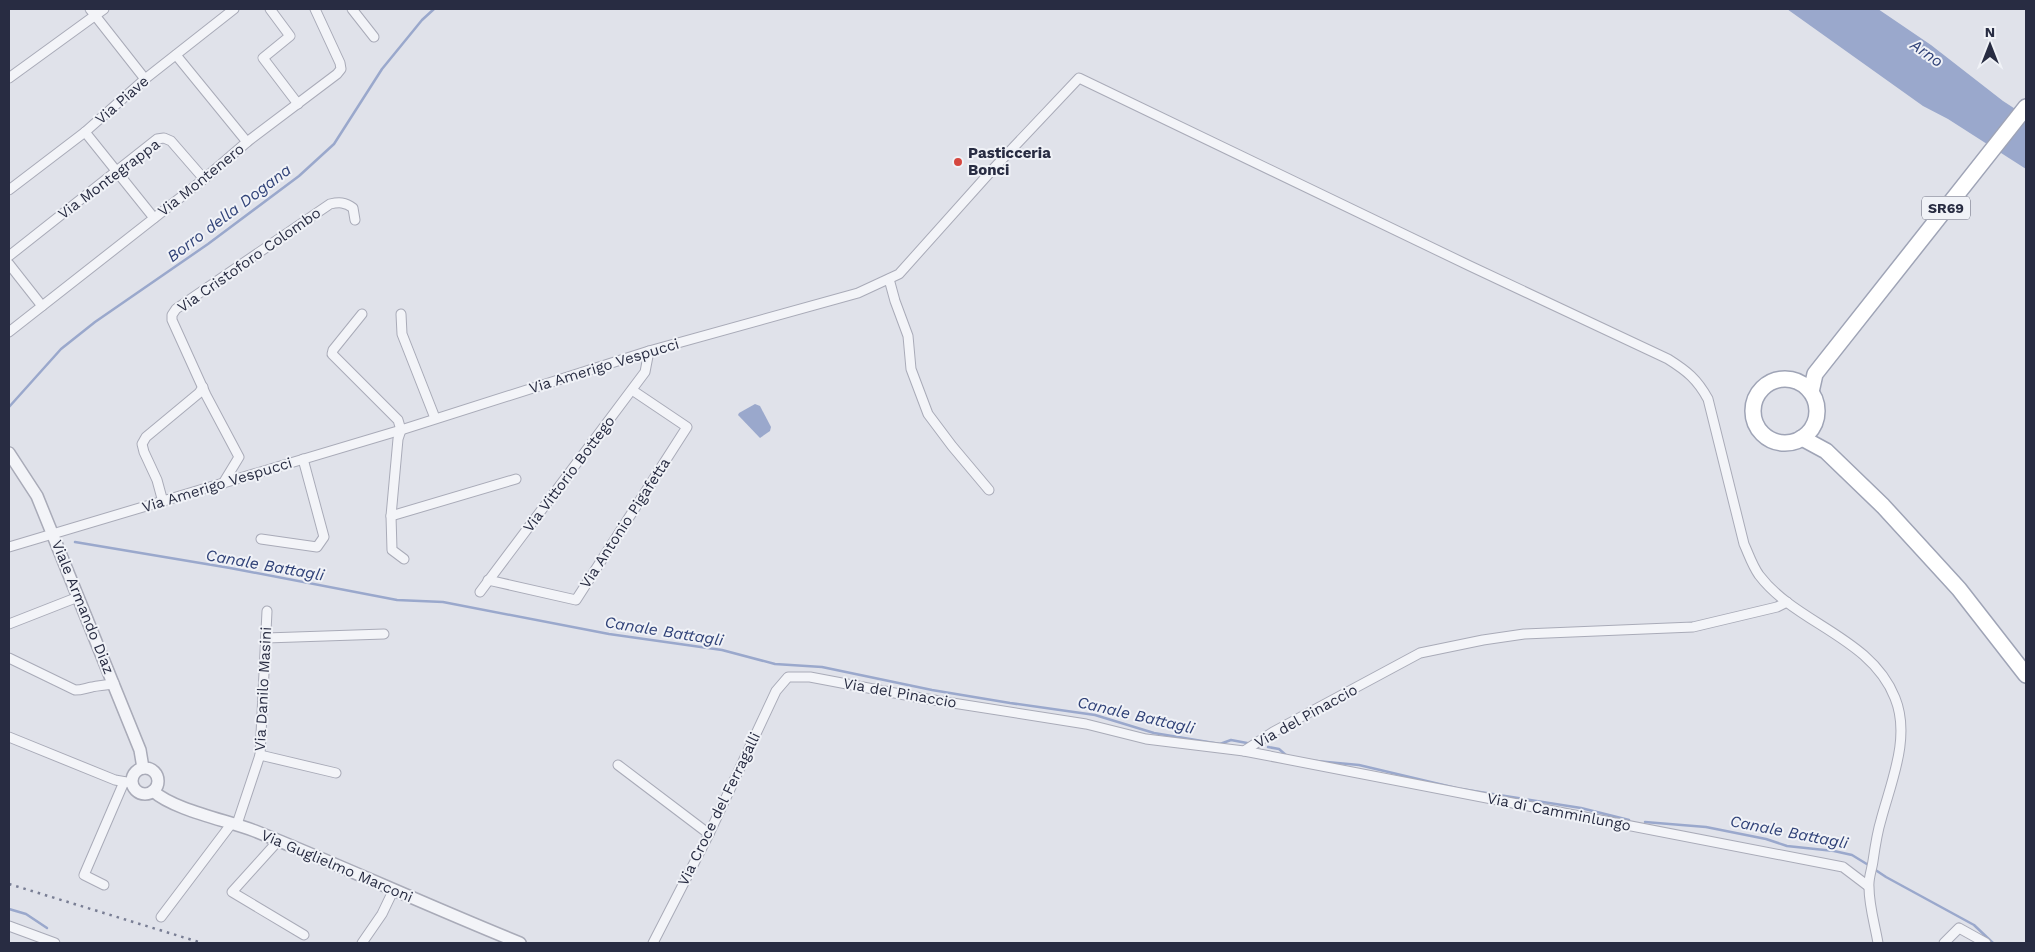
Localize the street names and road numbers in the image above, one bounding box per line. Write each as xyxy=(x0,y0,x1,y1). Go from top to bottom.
street label: Via Piave xyxy=(92,72,152,128)
street label: Via Montegrappa xyxy=(55,135,164,223)
street label: Via Montenero xyxy=(154,140,248,220)
road number: SR69 xyxy=(1922,197,1970,220)
street label: Via Cristoforo Colombo xyxy=(174,204,324,316)
street label: Via Amerigo Vespucci xyxy=(527,335,681,397)
street label: Via Vittorio Bottego xyxy=(519,412,619,536)
street label: Via Amerigo Vespucci xyxy=(140,454,294,516)
street label: Via Antonio Pigafetta xyxy=(576,454,674,592)
street label: Viale Armando Diaz xyxy=(48,537,118,677)
street label: Via Danilo Masini xyxy=(251,626,275,752)
street label: Via del Pinaccio xyxy=(842,674,958,712)
street label: Via del Pinaccio xyxy=(1251,680,1361,752)
street label: Via Croce del Ferragalli xyxy=(674,729,764,889)
street label: Via di Camminlungo xyxy=(1486,789,1632,835)
street label: Via Guglielmo Marconi xyxy=(258,826,416,906)

